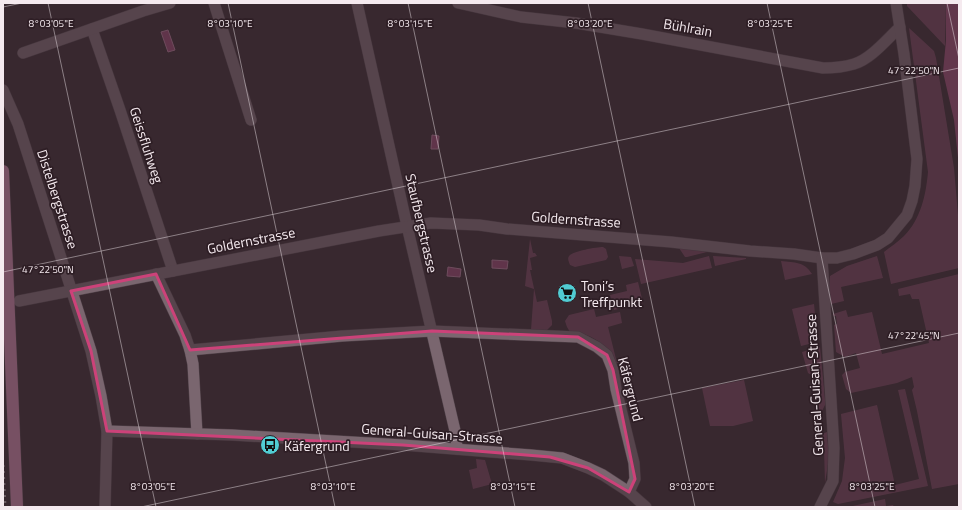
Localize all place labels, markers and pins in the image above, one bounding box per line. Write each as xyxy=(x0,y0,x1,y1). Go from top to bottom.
place label: Toni’s Treffpunkt xyxy=(581,275,642,312)
supermarket icon: Toni’s Treffpunkt xyxy=(556,282,578,304)
bus stop icon: Käfergrund xyxy=(259,434,281,456)
place label: Käfergrund xyxy=(284,435,350,456)

